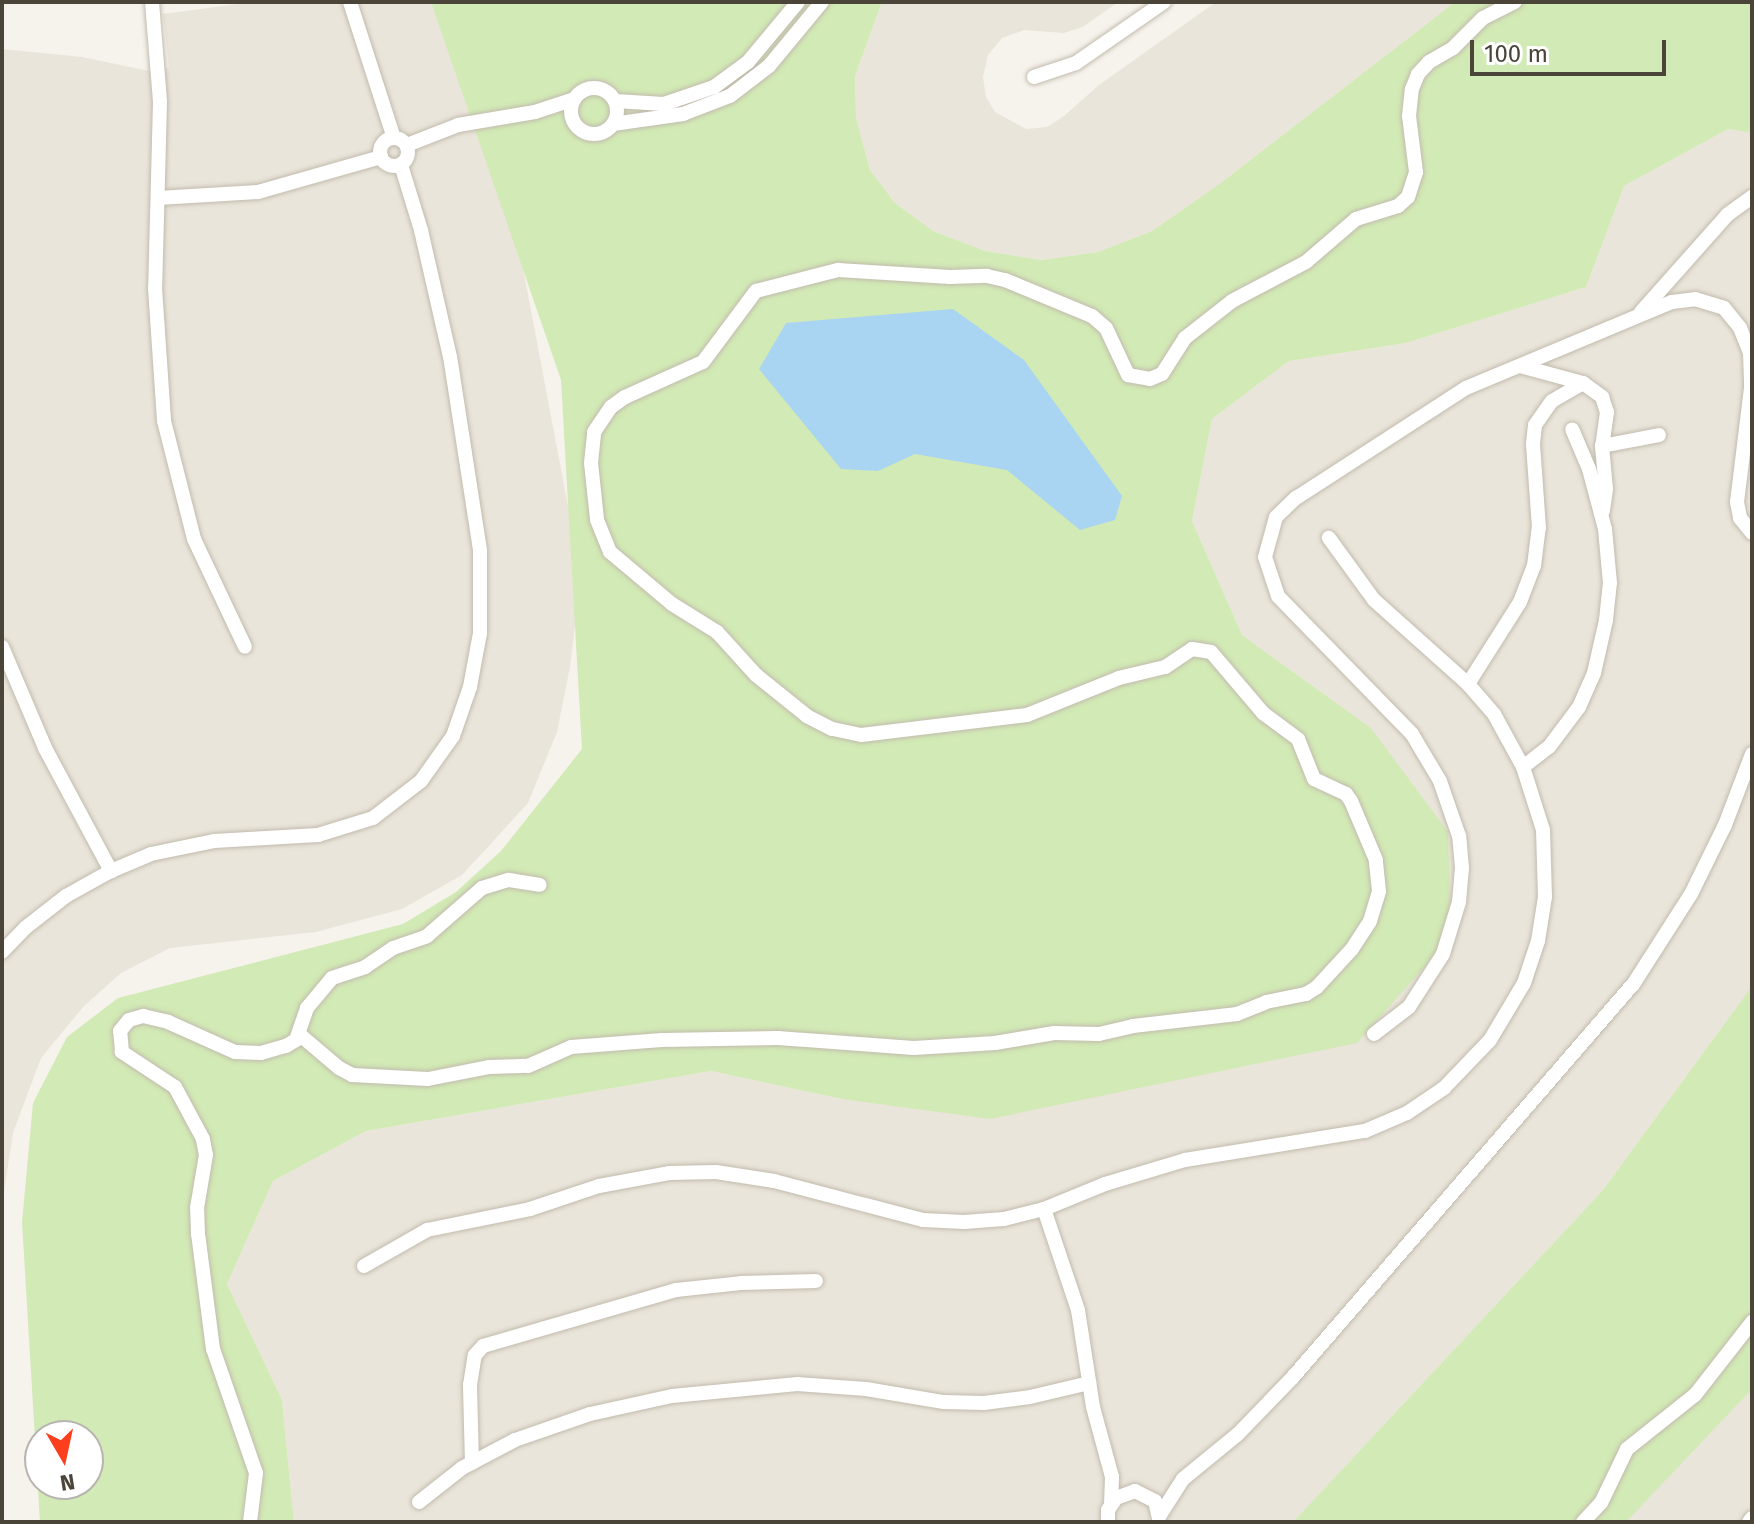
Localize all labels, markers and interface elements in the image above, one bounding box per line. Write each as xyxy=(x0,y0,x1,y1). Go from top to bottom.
scale bar xyxy=(1474,24,1670,74)
text: 100 m xyxy=(1484,40,1548,68)
north arrow xyxy=(24,1420,104,1500)
text: N xyxy=(58,1468,77,1497)

